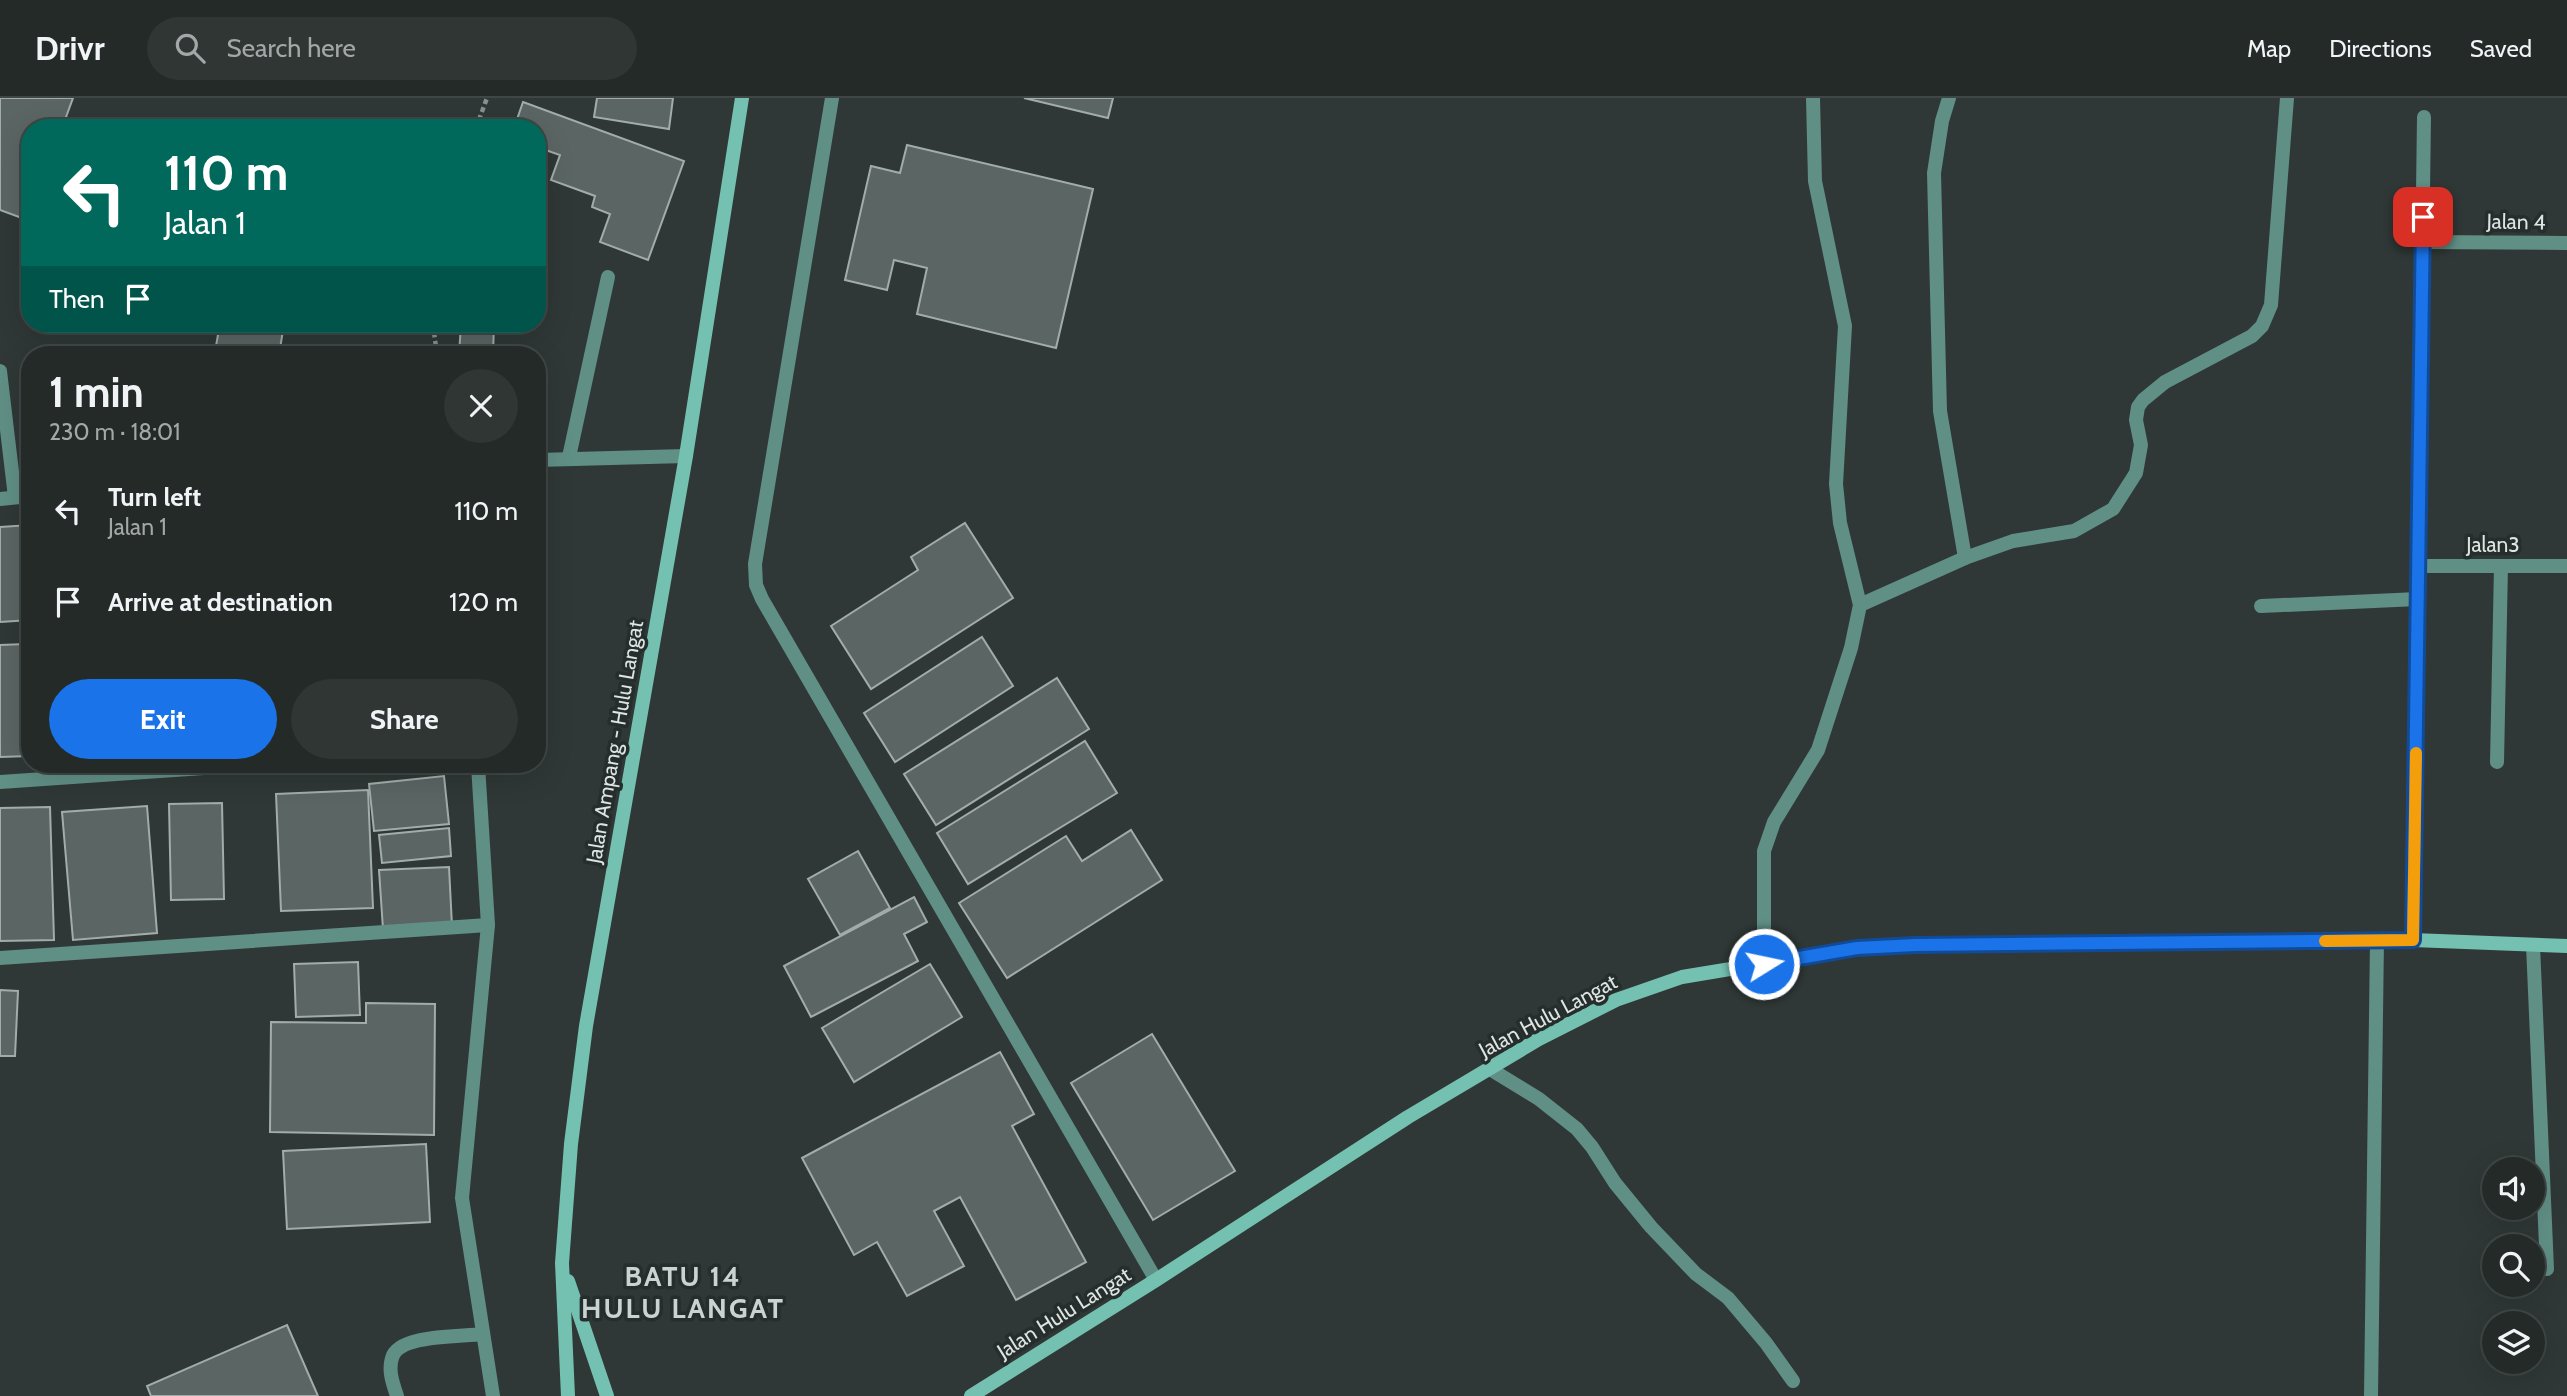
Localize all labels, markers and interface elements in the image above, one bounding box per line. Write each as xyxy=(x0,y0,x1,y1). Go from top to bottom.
search box xyxy=(147,17,637,80)
text: Drivr xyxy=(35,28,105,68)
icon: search xyxy=(171,29,209,67)
text: Search here xyxy=(227,32,356,64)
text: Map xyxy=(2247,34,2291,63)
text: Directions xyxy=(2329,34,2432,63)
text: Saved xyxy=(2470,34,2532,63)
text: 110 m xyxy=(164,143,288,202)
icon: left xyxy=(49,147,140,238)
pin xyxy=(2393,187,2453,247)
icon: arrive xyxy=(2404,198,2442,236)
text: Jalan 1 xyxy=(164,203,246,242)
street label: Jalan 4 xyxy=(2485,208,2546,235)
icon: arrive xyxy=(119,280,157,318)
text: Then xyxy=(49,283,105,315)
text: 1 min xyxy=(49,366,144,418)
button: close xyxy=(444,369,518,443)
text: 230 m · 18:01 xyxy=(49,418,181,446)
text: Turn left xyxy=(108,481,201,513)
icon: left xyxy=(49,492,87,530)
text: 110 m xyxy=(454,495,518,527)
text: Jalan 1 xyxy=(108,513,167,541)
street label: Jalan3 xyxy=(2465,532,2520,557)
icon: arrive xyxy=(49,583,87,621)
text: Arrive at destination xyxy=(108,586,333,618)
text: 120 m xyxy=(449,586,518,618)
street label: Jalan Ampang - Hulu Langat xyxy=(581,618,648,866)
button: Exit xyxy=(49,679,277,759)
button: Share xyxy=(291,679,518,759)
position arrow xyxy=(1727,927,1801,1001)
street label: Jalan Hulu Langat xyxy=(1474,969,1621,1063)
map controls xyxy=(2482,1157,2545,1374)
button: sound xyxy=(2482,1157,2545,1220)
button: search xyxy=(2482,1234,2545,1297)
district label: BATU 14 HULU LANGAT xyxy=(581,1259,785,1325)
street label: Jalan Hulu Langat xyxy=(991,1261,1135,1364)
button: layers xyxy=(2482,1311,2545,1374)

